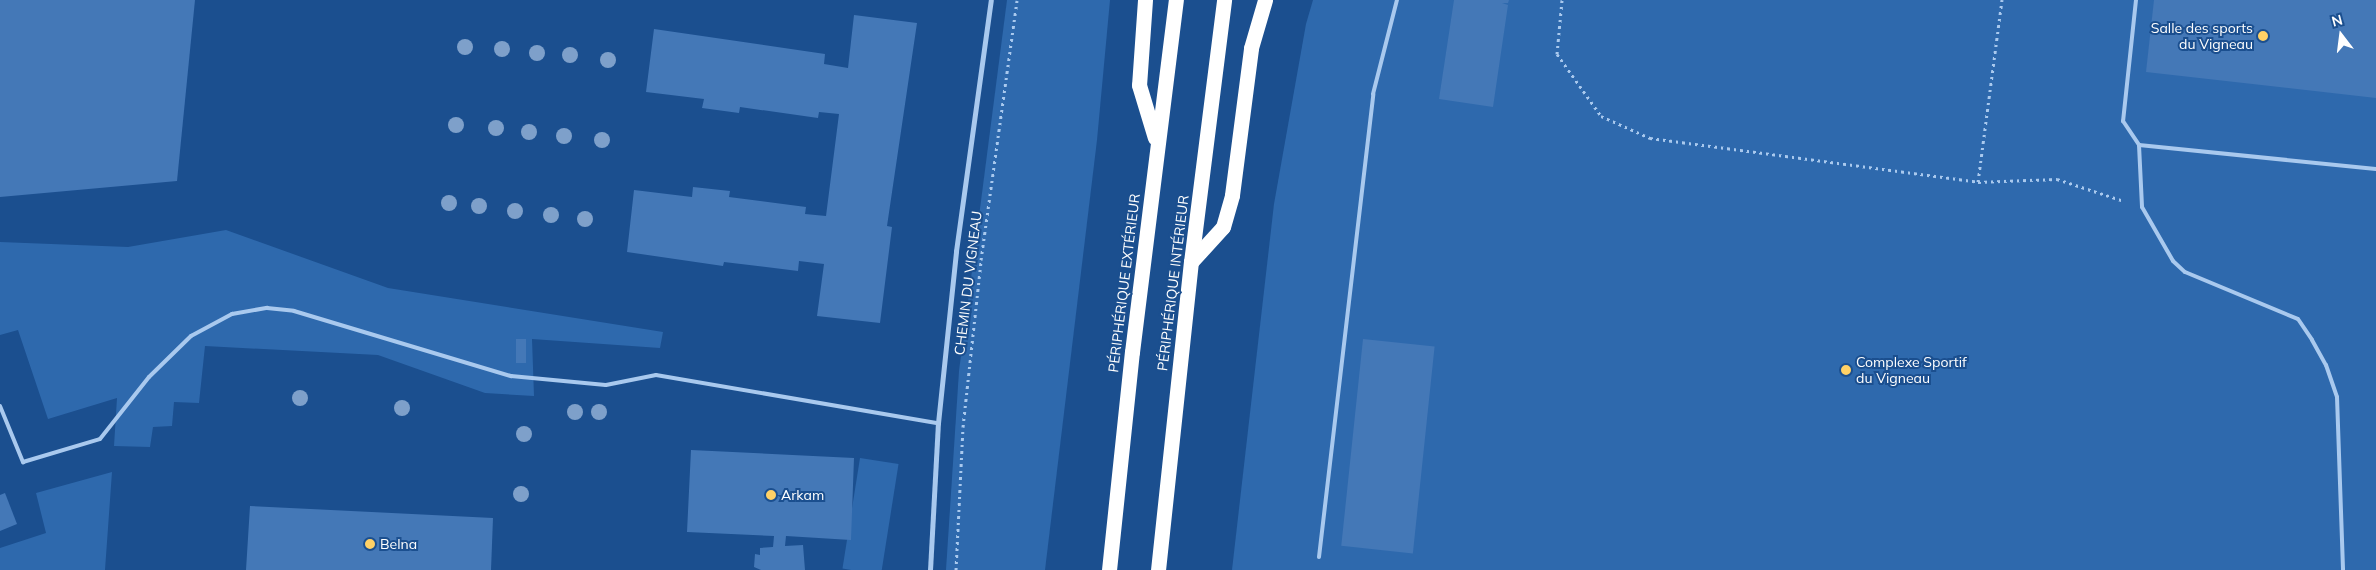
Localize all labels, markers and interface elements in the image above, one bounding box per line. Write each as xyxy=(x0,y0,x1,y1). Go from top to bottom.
north arrow xyxy=(2316,10,2366,60)
text: N xyxy=(2330,10,2345,31)
place label: Salle des sports du Vigneau xyxy=(2151,20,2253,52)
marker: Salle des sports du Vigneau xyxy=(2257,30,2269,42)
street label: PÉRIPHÉRIQUE EXTÉRIEUR xyxy=(1105,192,1143,374)
street label: PÉRIPHÉRIQUE INTÉRIEUR xyxy=(1154,194,1192,372)
street label: CHEMIN DU VIGNEAU xyxy=(951,210,985,356)
place label: Complexe Sportif du Vigneau xyxy=(1856,354,1967,387)
marker: Complexe Sportif du Vigneau xyxy=(1840,364,1852,376)
place label: Arkam xyxy=(781,487,824,503)
marker: Arkam xyxy=(765,489,777,501)
place label: Belna xyxy=(380,536,417,552)
marker: Belna xyxy=(364,538,376,550)

